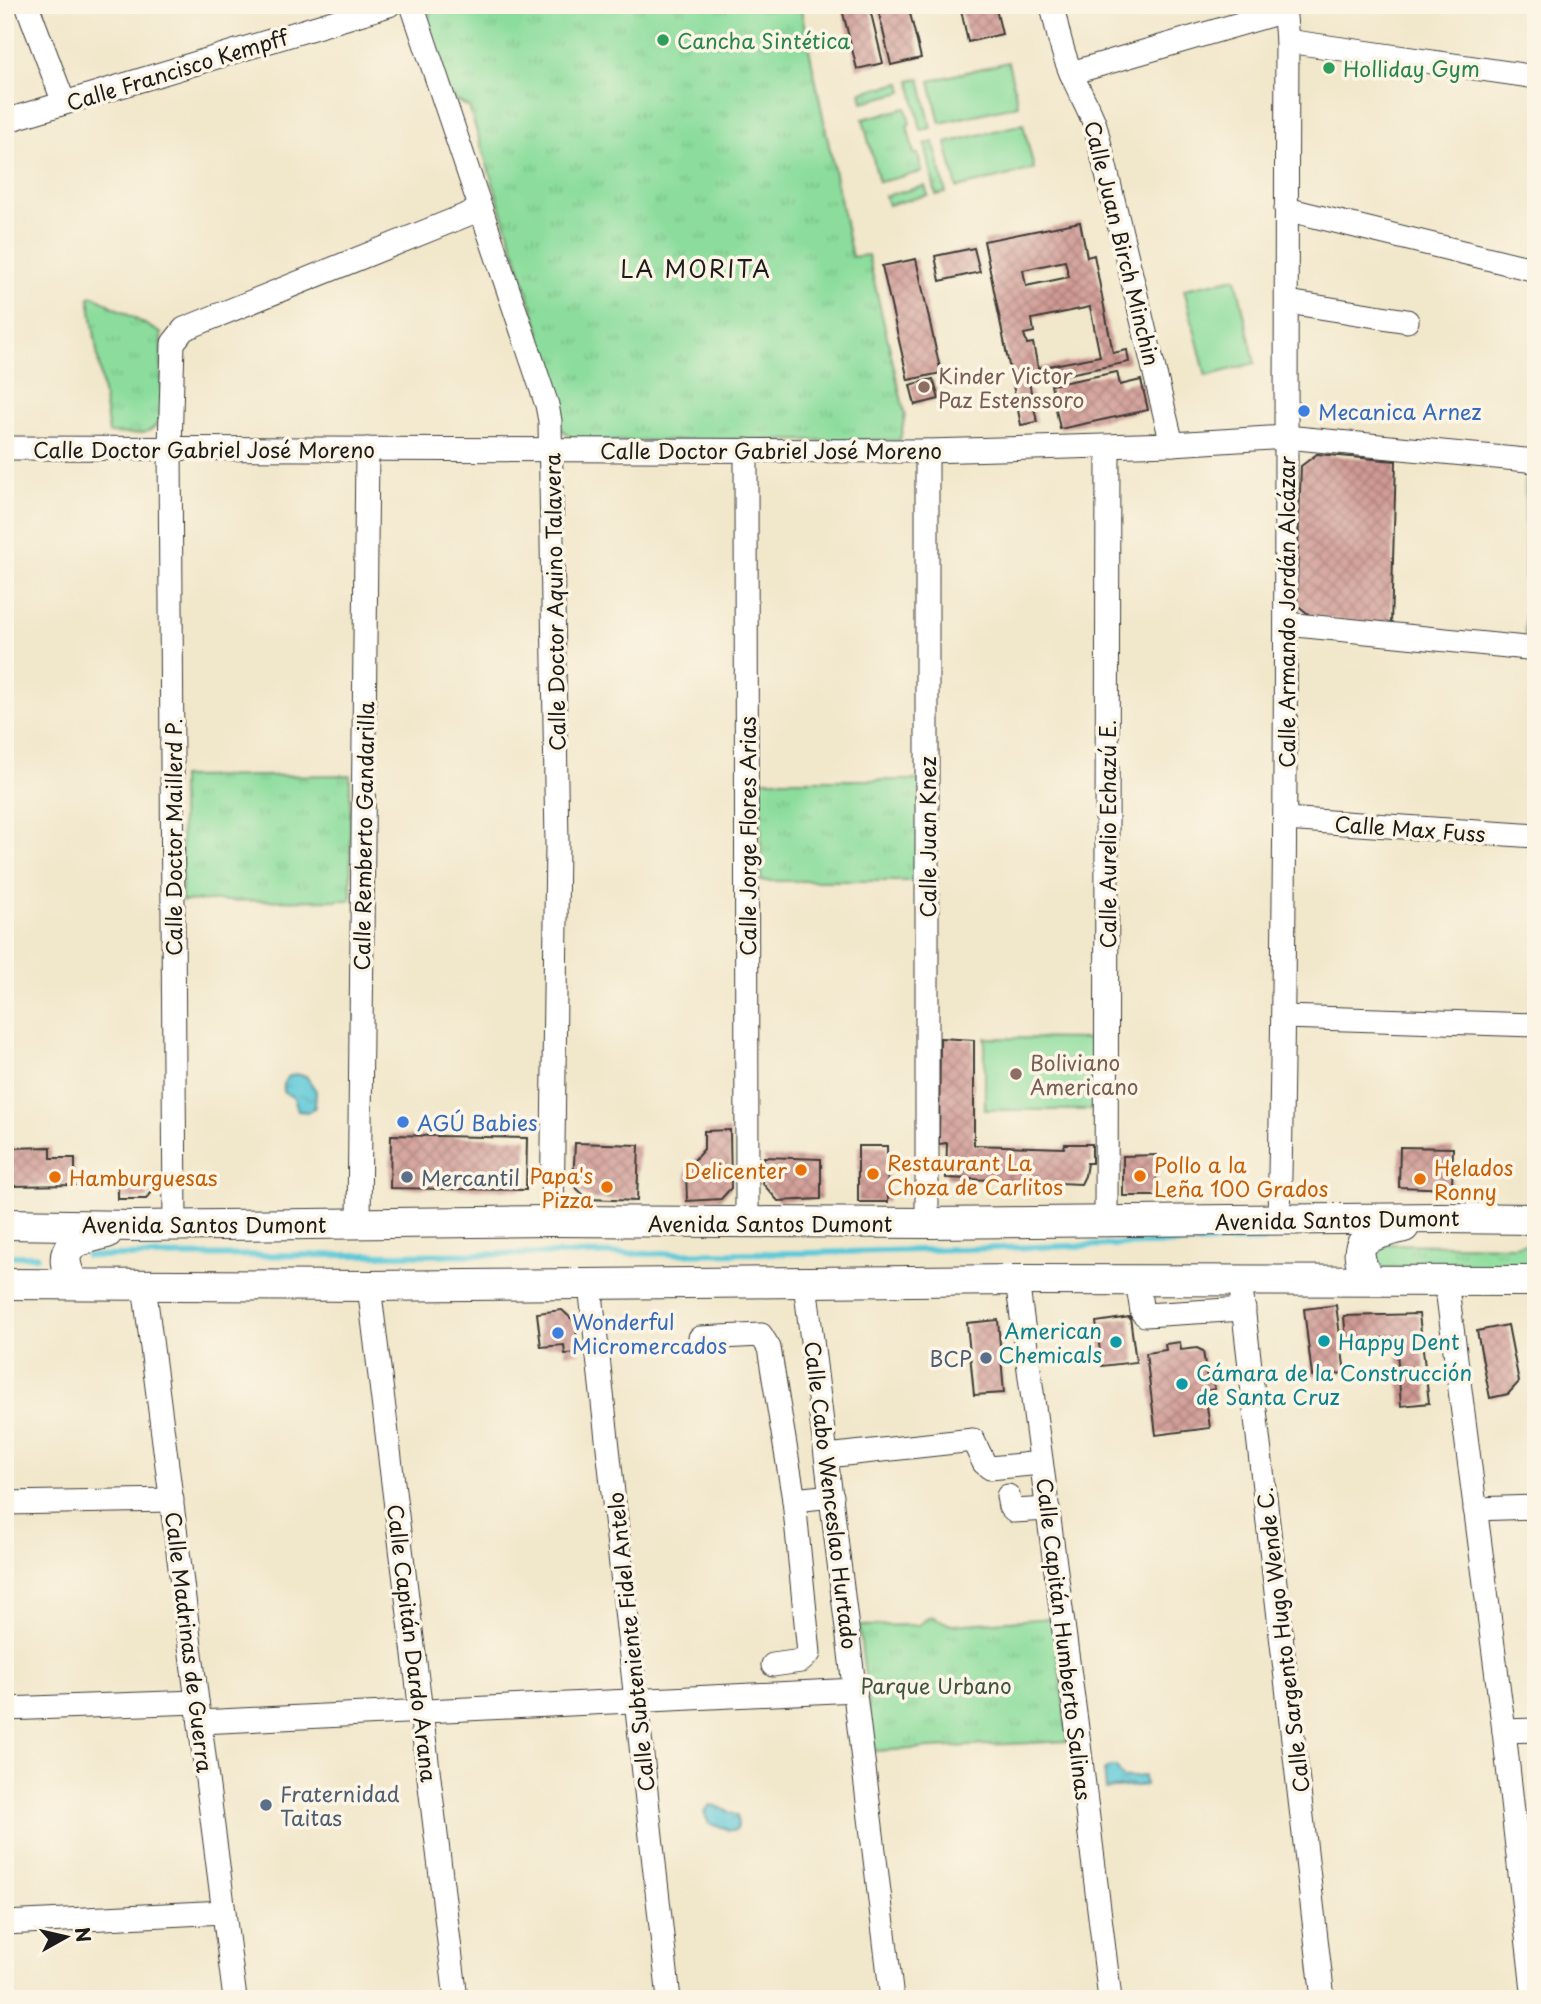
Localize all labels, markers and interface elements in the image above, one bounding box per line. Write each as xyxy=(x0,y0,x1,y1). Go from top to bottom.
street label: Calle Francisco Kempff xyxy=(62,20,293,118)
place label: Cancha Sintética xyxy=(677,24,851,56)
marker: Cancha Sintética xyxy=(655,32,671,48)
place label: Holliday Gym xyxy=(1343,52,1480,84)
marker: Holliday Gym xyxy=(1321,60,1337,76)
street label: Calle Juan Birch Minchin xyxy=(1077,117,1169,369)
district label: LA MORITA xyxy=(620,251,772,286)
place label: Kinder Victor Paz Estenssoro xyxy=(938,359,1084,415)
marker: Kinder Victor Paz Estenssoro xyxy=(916,379,932,395)
place label: Mecanica Arnez xyxy=(1318,395,1482,427)
marker: Mecanica Arnez xyxy=(1296,403,1312,419)
street label: Calle Doctor Gabriel José Moreno xyxy=(33,433,375,465)
street label: Calle Doctor Gabriel José Moreno xyxy=(600,434,942,466)
street label: Calle Doctor Aquino Talavera xyxy=(535,453,573,751)
street label: Calle Armando Jordán Alcázar xyxy=(1270,455,1302,768)
street label: Calle Remberto Gandarilla xyxy=(345,701,381,971)
street label: Calle Jorge Flores Arias xyxy=(731,716,763,956)
street label: Calle Doctor Maillerd P. xyxy=(157,718,189,956)
street label: Calle Aurelio Echazú E. xyxy=(1091,719,1123,949)
street label: Calle Juan Knez xyxy=(911,756,943,918)
street label: Calle Max Fuss xyxy=(1333,807,1487,849)
place label: Boliviano Americano xyxy=(1030,1046,1138,1102)
marker: Boliviano Americano xyxy=(1008,1066,1024,1082)
place label: AGÚ Babies xyxy=(417,1106,538,1138)
marker: AGÚ Babies xyxy=(395,1114,411,1130)
place label: Restaurant La Choza de Carlitos xyxy=(887,1146,1063,1202)
place label: Pollo a la Leña 100 Grados xyxy=(1154,1148,1328,1204)
place label: Helados Ronny xyxy=(1434,1151,1513,1207)
place label: Delicenter xyxy=(684,1154,787,1186)
place label: Papa's Pizza xyxy=(529,1159,593,1215)
place label: Hamburguesas xyxy=(69,1161,218,1193)
place label: Mercantil xyxy=(421,1161,520,1193)
marker: Delicenter xyxy=(793,1162,809,1178)
marker: Restaurant La Choza de Carlitos xyxy=(865,1166,881,1182)
marker: Pollo a la Leña 100 Grados xyxy=(1132,1168,1148,1184)
marker: Hamburguesas xyxy=(47,1169,63,1185)
marker: Mercantil xyxy=(399,1169,415,1185)
marker: Helados Ronny xyxy=(1412,1171,1428,1187)
marker: Papa's Pizza xyxy=(599,1179,615,1195)
street label: Avenida Santos Dumont xyxy=(1214,1201,1460,1237)
street label: Avenida Santos Dumont xyxy=(648,1207,892,1239)
street label: Avenida Santos Dumont xyxy=(82,1208,326,1240)
place label: Wonderful Micromercados xyxy=(572,1305,727,1361)
place label: American Chemicals xyxy=(999,1314,1102,1370)
marker: Wonderful Micromercados xyxy=(550,1325,566,1341)
place label: Happy Dent xyxy=(1338,1325,1460,1357)
marker: Happy Dent xyxy=(1316,1333,1332,1349)
marker: American Chemicals xyxy=(1108,1334,1124,1350)
street label: Calle Cabo Wenceslao Hurtado xyxy=(797,1339,867,1651)
place label: BCP xyxy=(929,1342,972,1374)
marker: BCP xyxy=(978,1350,994,1366)
place label: Cámara de la Construcción de Santa Cruz xyxy=(1196,1356,1472,1412)
marker: Cámara de la Construcción de Santa Cruz xyxy=(1174,1376,1190,1392)
street label: Calle Capitán Humberto Salinas xyxy=(1029,1476,1101,1802)
street label: Calle Sargento Hugo Wende C. xyxy=(1247,1486,1317,1794)
street label: Calle Subteniente Fidel Antelo xyxy=(598,1491,662,1793)
street label: Calle Capitán Dardo Arana xyxy=(380,1502,446,1784)
street label: Calle Madrinas de Guerra xyxy=(158,1510,222,1775)
park label: Parque Urbano xyxy=(860,1669,1012,1701)
place label: Fraternidad Taitas xyxy=(280,1777,400,1833)
marker: Fraternidad Taitas xyxy=(258,1797,274,1813)
north arrow xyxy=(32,1902,102,1972)
text: N xyxy=(69,1925,99,1944)

